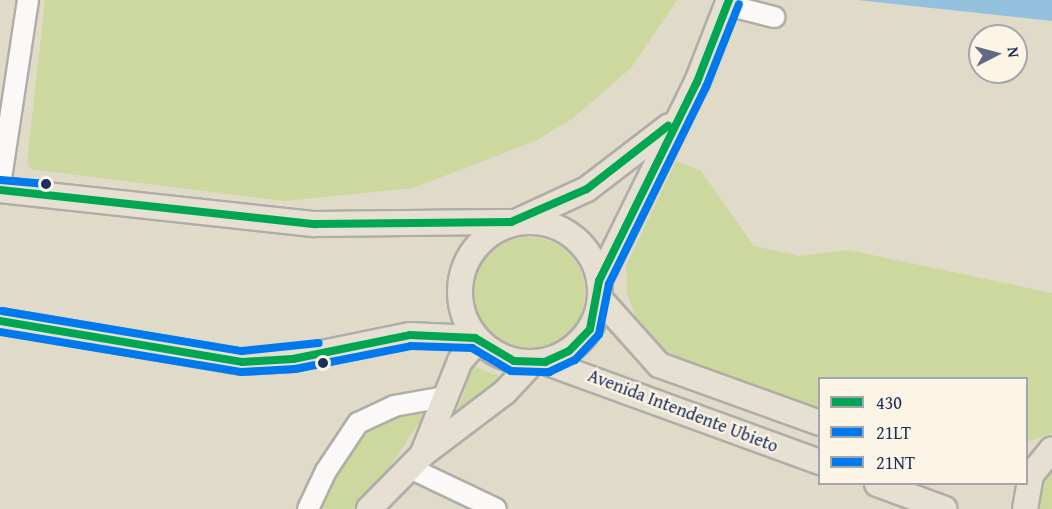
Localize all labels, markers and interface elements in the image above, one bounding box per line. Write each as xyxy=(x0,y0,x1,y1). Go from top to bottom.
north arrow xyxy=(968,24,1028,84)
text: N xyxy=(1001,46,1026,59)
unlabelled marker xyxy=(40,178,52,190)
unlabelled marker xyxy=(317,357,329,369)
street label: Avenida Intendente Ubieto xyxy=(585,365,781,457)
legend xyxy=(818,377,1028,485)
text: 430 xyxy=(876,389,902,416)
text: 21LT xyxy=(876,419,911,446)
text: 21NT xyxy=(876,449,915,476)

